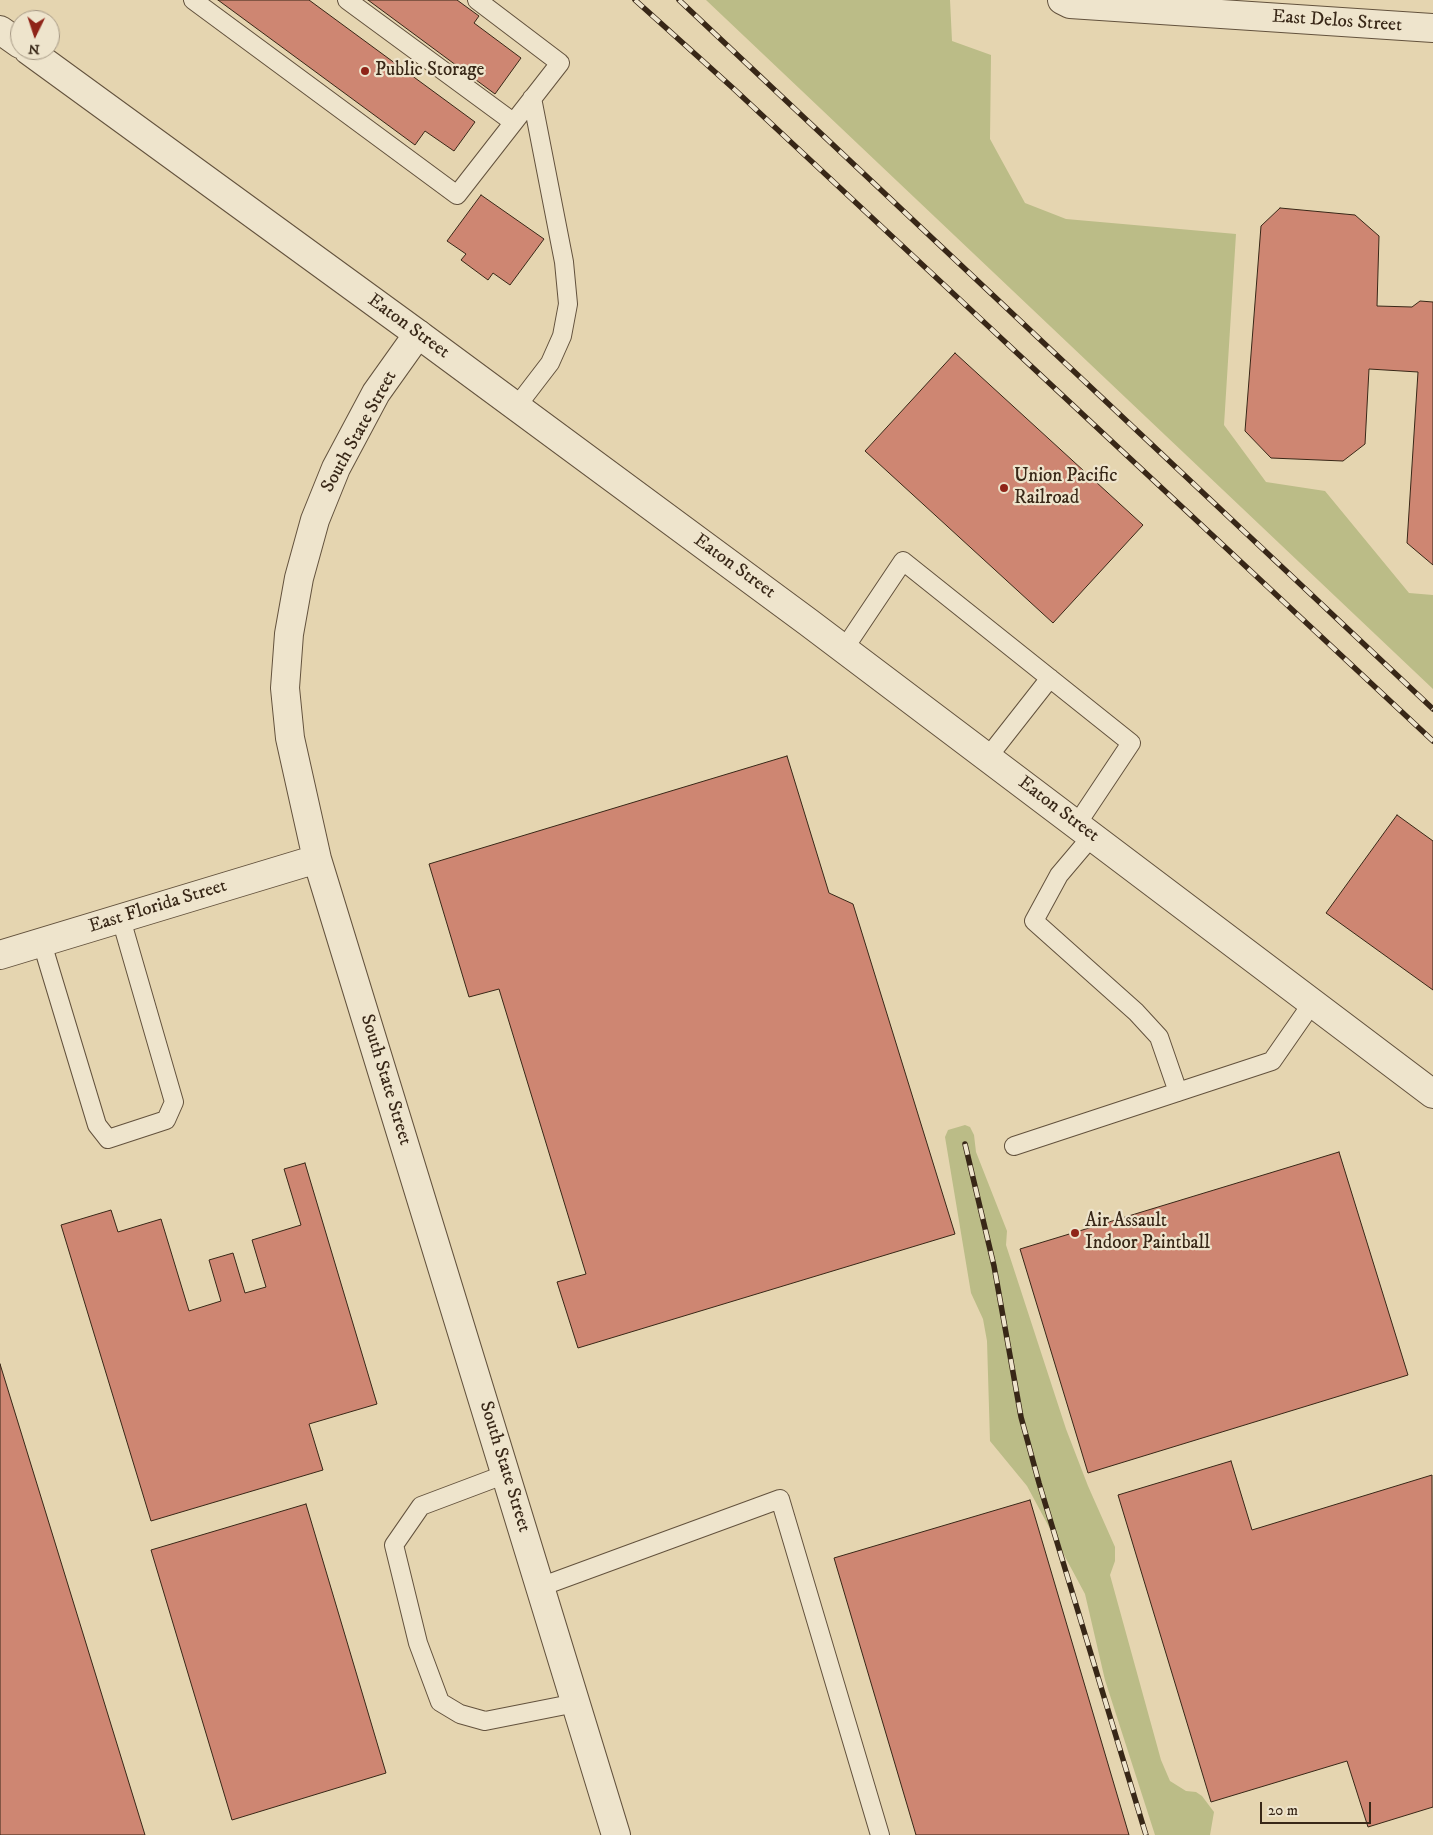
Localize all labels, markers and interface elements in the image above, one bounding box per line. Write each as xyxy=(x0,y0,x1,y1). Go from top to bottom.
street label: East Delos Street xyxy=(1271,6,1403,38)
north arrow xyxy=(10,10,60,60)
text: N xyxy=(28,40,40,58)
place label: Public Storage xyxy=(375,60,484,82)
marker: Public Storage xyxy=(359,65,371,77)
street label: Eaton Street xyxy=(363,290,453,364)
street label: South State Street xyxy=(317,367,403,497)
place label: Union Pacific Railroad xyxy=(1014,466,1117,510)
marker: Union Pacific Railroad xyxy=(998,482,1010,494)
street label: Eaton Street xyxy=(689,530,779,604)
street label: Eaton Street xyxy=(1013,772,1103,848)
street label: East Florida Street xyxy=(86,875,230,939)
street label: South State Street xyxy=(354,1012,416,1148)
place label: Air Assault Indoor Paintball xyxy=(1085,1211,1210,1255)
marker: Air Assault Indoor Paintball xyxy=(1069,1227,1081,1239)
street label: South State Street xyxy=(473,1399,535,1535)
scale bar xyxy=(1263,1792,1374,1824)
text: 20 m xyxy=(1268,1801,1298,1820)

